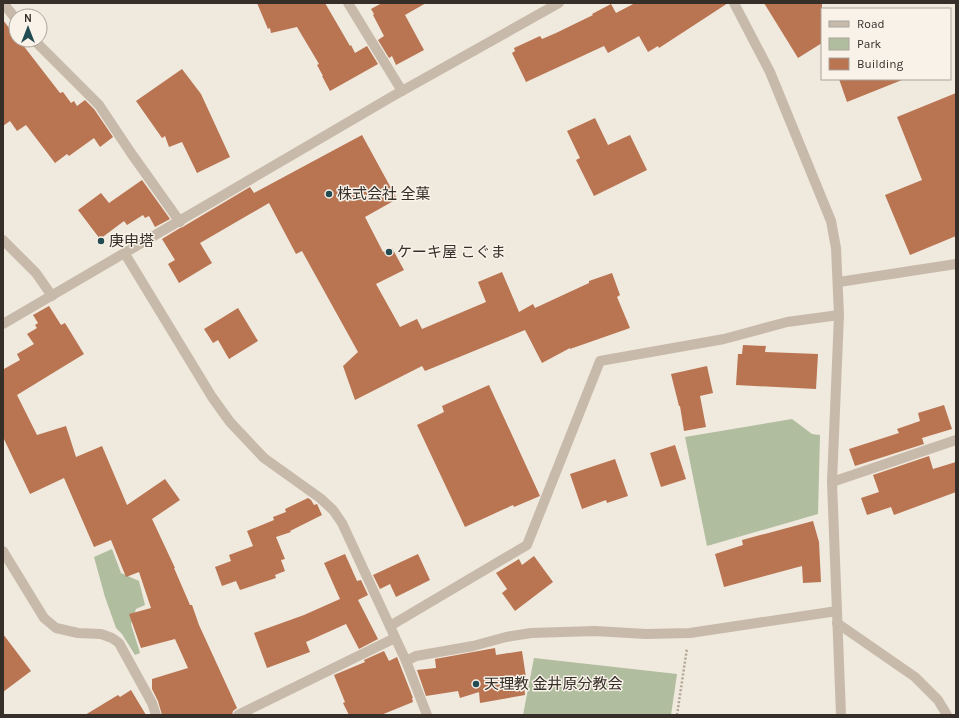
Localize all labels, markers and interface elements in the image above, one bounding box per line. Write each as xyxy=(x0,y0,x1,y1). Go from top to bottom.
north arrow xyxy=(8,8,48,48)
legend xyxy=(821,8,951,80)
text: N xyxy=(24,12,32,25)
text: Road xyxy=(857,17,885,31)
text: Park xyxy=(857,37,882,51)
text: Building xyxy=(857,57,904,71)
place label: 株式会社 全菓 xyxy=(337,185,431,203)
marker: 株式会社 全菓 xyxy=(324,189,334,199)
place label: 庚申塔 xyxy=(109,232,154,250)
marker: 庚申塔 xyxy=(96,236,106,246)
place label: ケーキ屋 こぐま xyxy=(397,243,506,261)
marker: ケーキ屋 こぐま xyxy=(384,247,394,257)
place label: 天理教 金井原分教会 xyxy=(484,675,623,693)
marker: 天理教 金井原分教会 xyxy=(471,679,481,689)

